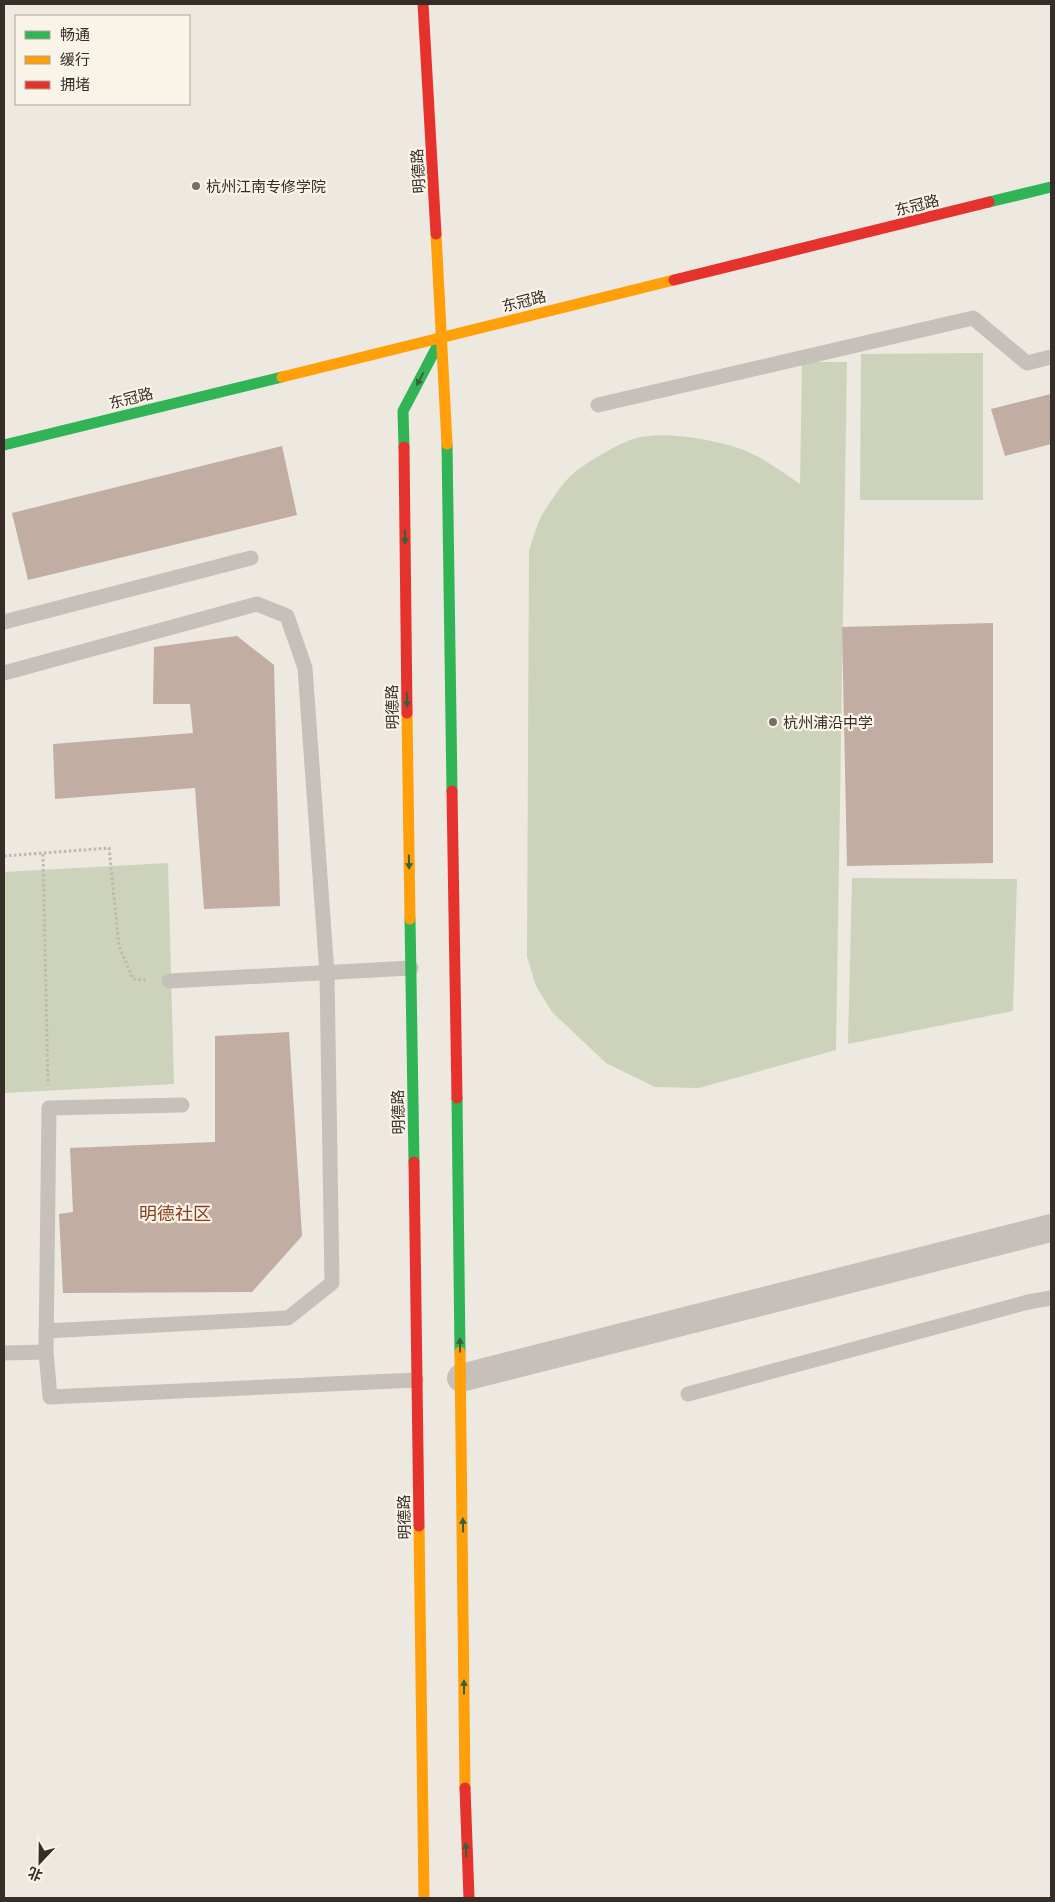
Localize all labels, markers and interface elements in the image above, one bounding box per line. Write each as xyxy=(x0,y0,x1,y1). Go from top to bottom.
legend xyxy=(15,15,190,105)
text: 畅通 xyxy=(60,24,90,45)
text: 缓行 xyxy=(60,49,90,70)
text: 拥堵 xyxy=(60,74,90,95)
street label: 明德路 xyxy=(406,148,430,194)
place label: 杭州江南专修学院 xyxy=(206,176,326,197)
marker: 杭州江南专修学院 xyxy=(190,180,202,192)
street label: 东冠路 xyxy=(893,189,941,221)
street label: 东冠路 xyxy=(500,285,548,317)
one-way arrow xyxy=(416,372,424,386)
street label: 东冠路 xyxy=(107,382,155,414)
one-way arrow xyxy=(401,530,409,546)
street label: 明德路 xyxy=(381,684,403,730)
one-way arrow xyxy=(403,692,411,708)
place label: 杭州浦沿中学 xyxy=(783,712,873,733)
marker: 杭州浦沿中学 xyxy=(767,716,779,728)
one-way arrow xyxy=(405,855,413,871)
street label: 明德路 xyxy=(387,1089,409,1135)
district label: 明德社区 xyxy=(139,1201,211,1226)
one-way arrow xyxy=(456,1336,464,1352)
street label: 明德路 xyxy=(393,1494,415,1540)
one-way arrow xyxy=(459,1516,467,1532)
one-way arrow xyxy=(460,1679,468,1695)
north arrow xyxy=(15,1837,65,1887)
one-way arrow xyxy=(462,1841,470,1857)
text: 北 xyxy=(25,1862,45,1886)

